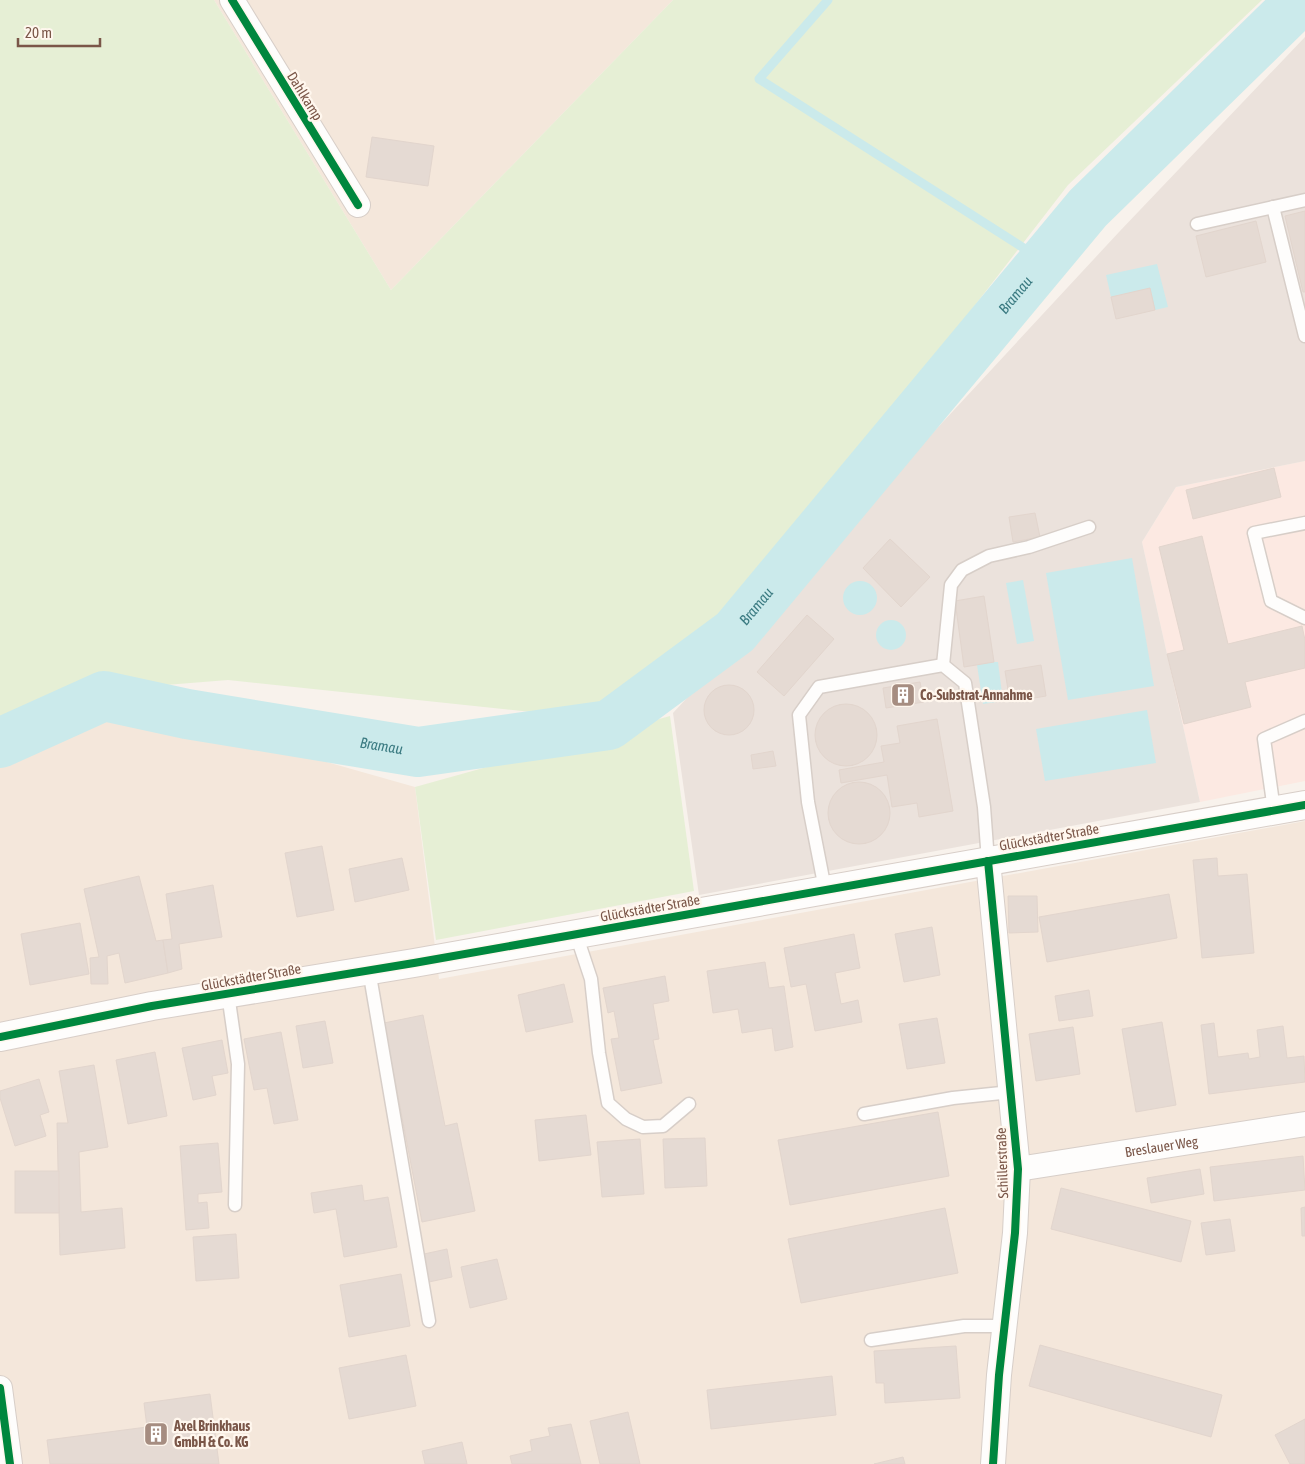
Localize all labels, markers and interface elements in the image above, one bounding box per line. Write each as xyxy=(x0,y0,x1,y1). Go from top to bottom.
scale bar xyxy=(18,15,100,47)
text: 20 m xyxy=(25,24,52,41)
street label: Dahlkamp xyxy=(284,69,326,124)
water label: Bramau xyxy=(995,273,1035,317)
water label: Bramau xyxy=(736,584,776,628)
building icon: Co-Substrat-Annahme xyxy=(890,682,916,708)
place label: Co-Substrat-Annahme xyxy=(920,687,1033,703)
water label: Bramau xyxy=(359,734,404,757)
street label: Glückstädter Straße xyxy=(998,820,1100,854)
street label: Glückstädter Straße xyxy=(599,891,701,925)
street label: Glückstädter Straße xyxy=(200,960,302,994)
street label: Schillerstraße xyxy=(993,1127,1011,1199)
street label: Breslauer Weg xyxy=(1124,1133,1199,1160)
place label: Axel Brinkhaus GmbH & Co. KG xyxy=(173,1418,250,1450)
building icon: Axel Brinkhaus GmbH & Co. KG xyxy=(143,1421,169,1447)

